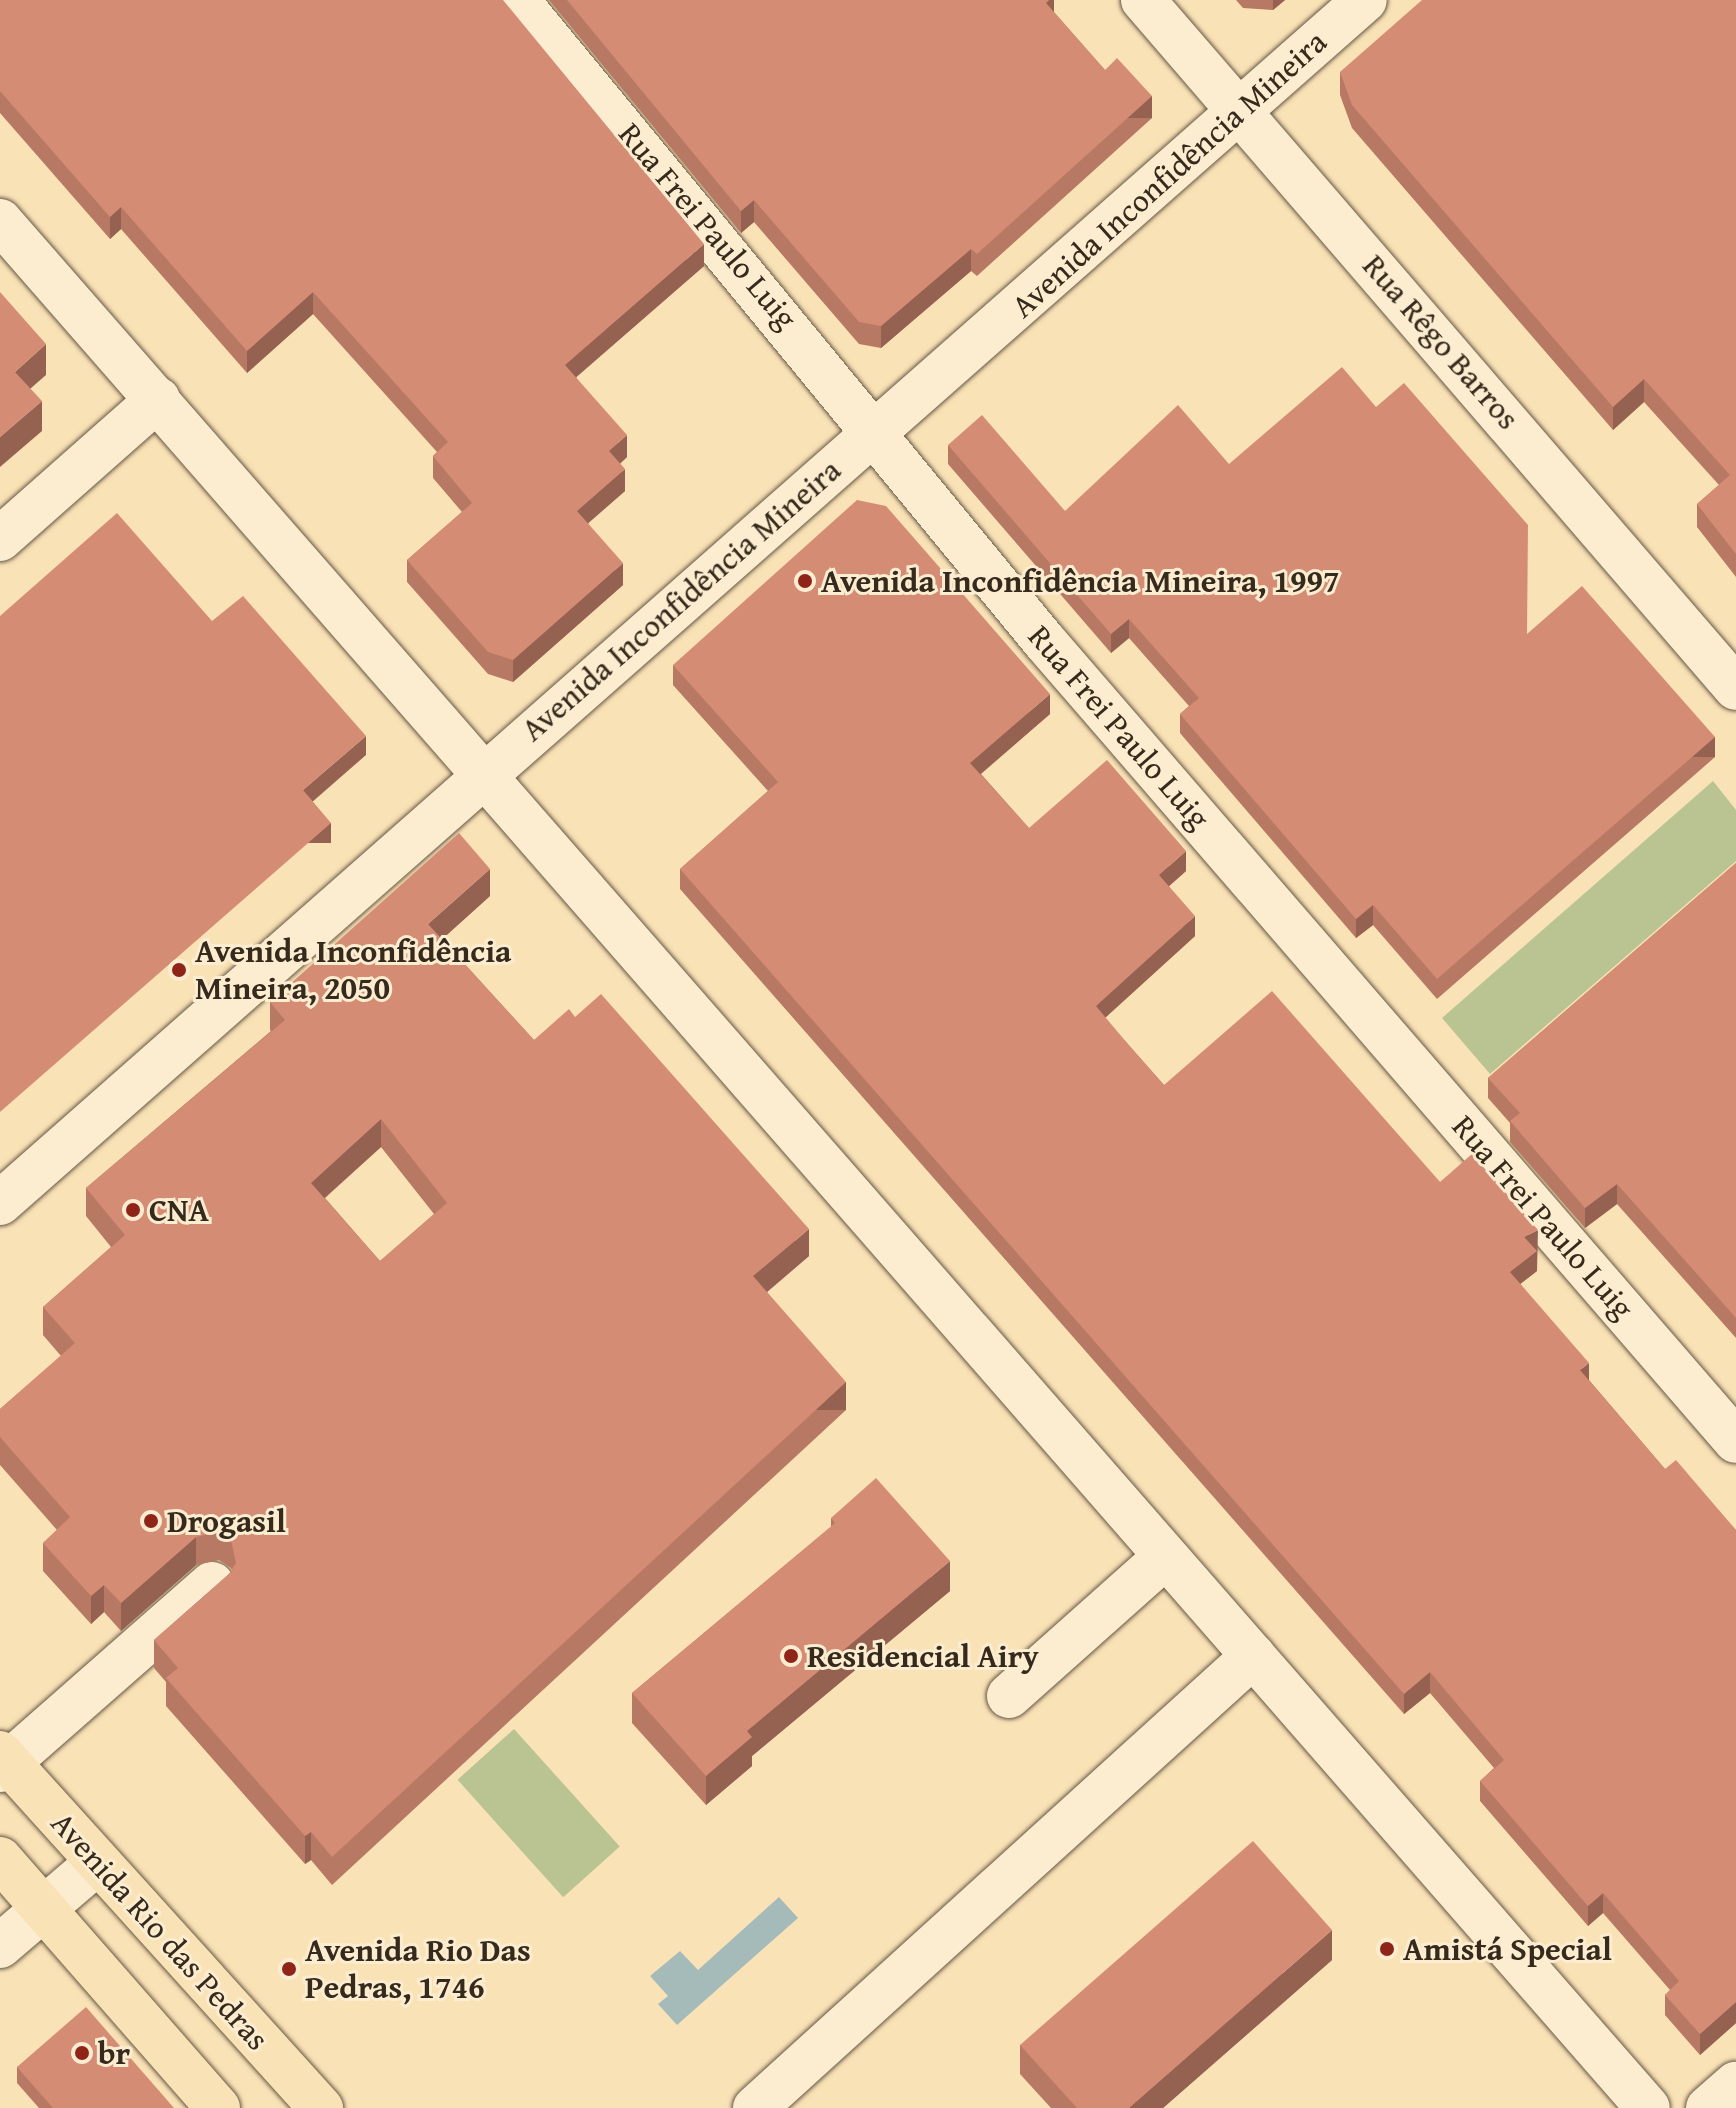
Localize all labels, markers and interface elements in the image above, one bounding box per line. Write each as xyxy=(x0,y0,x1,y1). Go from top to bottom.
street label: Avenida Inconfidência Mineira xyxy=(1004,22,1334,326)
street label: Rua Frei Paulo Luig xyxy=(611,115,805,337)
street label: Rua Rêgo Barros xyxy=(1355,247,1527,437)
street label: Avenida Inconfidência Mineira xyxy=(514,451,848,749)
place label: Avenida Inconfidência Mineira, 1997 xyxy=(821,562,1340,600)
marker: Avenida Inconfidência Mineira, 1997 xyxy=(796,572,814,590)
street label: Rua Frei Paulo Luig xyxy=(1020,617,1218,837)
place label: Avenida Inconfidência Mineira, 2050 xyxy=(195,933,511,1008)
marker: Avenida Inconfidência Mineira, 2050 xyxy=(170,961,188,979)
street label: Rua Frei Paulo Luig xyxy=(1444,1107,1642,1327)
place label: CNA xyxy=(149,1191,209,1229)
marker: CNA xyxy=(124,1201,142,1219)
place label: Drogasil xyxy=(167,1502,286,1540)
marker: Drogasil xyxy=(142,1512,160,1530)
place label: Residencial Airy xyxy=(807,1637,1039,1675)
marker: Residencial Airy xyxy=(782,1647,800,1665)
street label: Avenida Rio das Pedras xyxy=(43,1804,277,2058)
place label: Amistá Special xyxy=(1403,1930,1612,1968)
place label: Avenida Rio Das Pedras, 1746 xyxy=(305,1932,531,2007)
marker: Amistá Special xyxy=(1378,1940,1396,1958)
marker: Avenida Rio Das Pedras, 1746 xyxy=(280,1960,298,1978)
place label: br xyxy=(98,2034,130,2072)
marker: br xyxy=(73,2044,91,2062)

